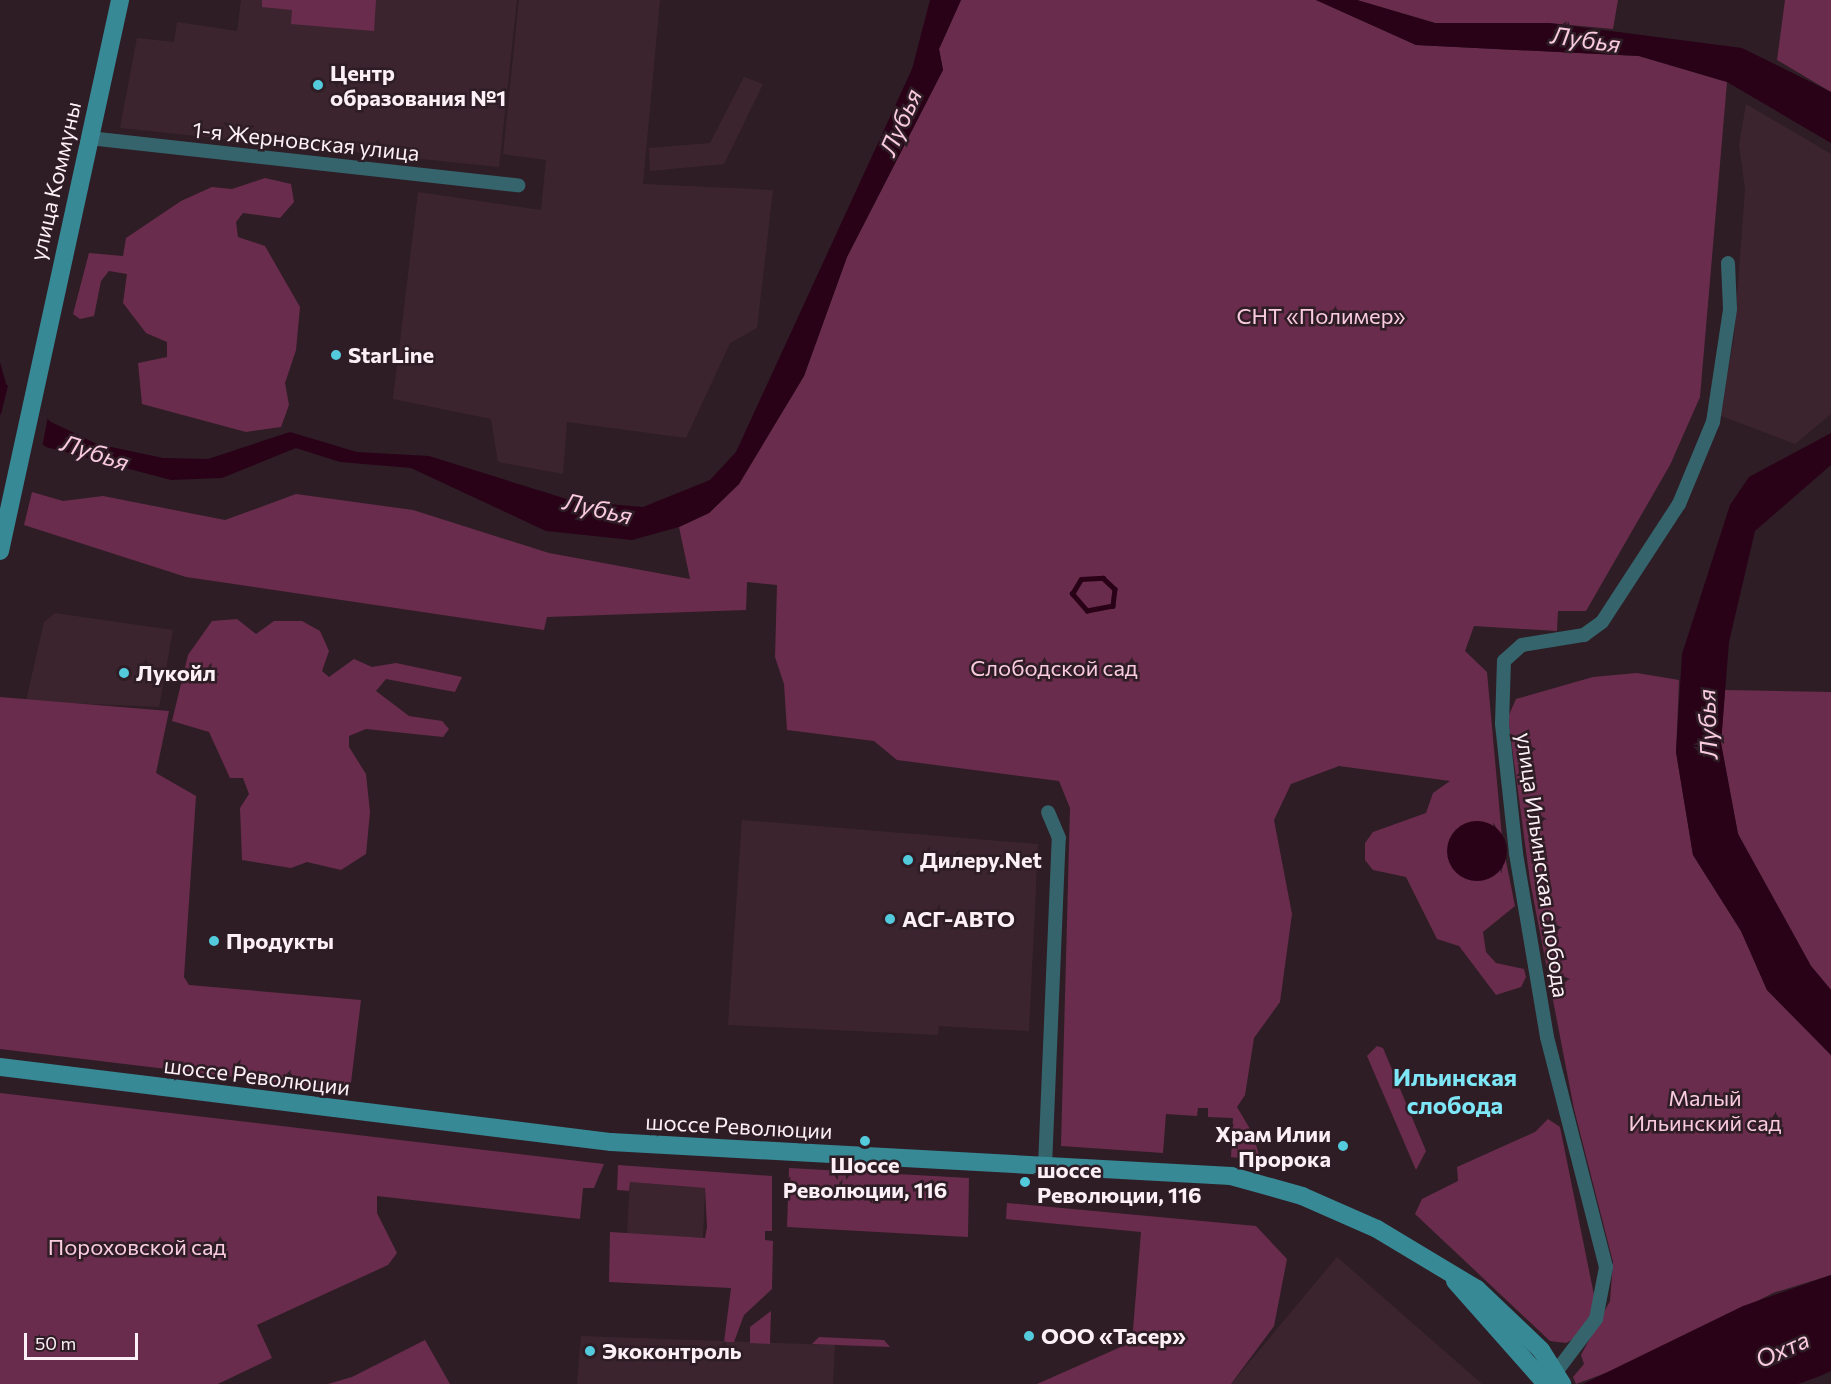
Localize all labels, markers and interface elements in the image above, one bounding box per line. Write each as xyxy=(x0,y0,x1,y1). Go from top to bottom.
water label: Лубья xyxy=(1549,20,1623,58)
place label: Центр образования №1 xyxy=(330,59,506,110)
marker: Центр образования №1 xyxy=(311,78,325,92)
water label: Лубья xyxy=(873,84,927,160)
street label: улица Коммуны xyxy=(24,99,86,263)
street label: 1-я Жерновская улица xyxy=(191,116,421,166)
park label: СНТ «Полимер» xyxy=(1236,303,1406,329)
place label: StarLine xyxy=(348,342,434,368)
marker: StarLine xyxy=(329,348,343,362)
water label: Лубья xyxy=(57,427,133,477)
water label: Лубья xyxy=(561,486,635,530)
park label: Слободской сад xyxy=(970,655,1138,681)
place label: Лукойл xyxy=(136,660,216,686)
marker: Лукойл xyxy=(117,666,131,680)
water label: Лубья xyxy=(1691,689,1723,759)
street label: улица Ильинская слобода xyxy=(1511,731,1575,999)
place label: Дилеру.Net xyxy=(920,847,1042,873)
marker: Дилеру.Net xyxy=(901,853,915,867)
place label: АСГ-АВТО xyxy=(902,906,1015,932)
marker: АСГ-АВТО xyxy=(883,912,897,926)
place label: Продукты xyxy=(226,928,334,954)
marker: Продукты xyxy=(207,934,221,948)
street label: шоссе Революции xyxy=(162,1051,352,1101)
district label: Ильинская слобода xyxy=(1393,1063,1517,1119)
park label: Малый Ильинский сад xyxy=(1628,1084,1782,1136)
street label: шоссе Революции xyxy=(645,1108,833,1144)
place label: Храм Илии Пророка xyxy=(1215,1120,1331,1172)
marker: Шоссе Революции, 116 xyxy=(858,1134,872,1148)
marker: Храм Илии Пророка xyxy=(1336,1139,1350,1153)
place label: Шоссе Революции, 116 xyxy=(783,1151,947,1202)
place label: шоссе Революции, 116 xyxy=(1037,1156,1201,1208)
marker: шоссе Революции, 116 xyxy=(1018,1175,1032,1189)
park label: Пороховской сад xyxy=(48,1234,226,1260)
scale bar xyxy=(27,1321,141,1359)
place label: ООО «Тасер» xyxy=(1041,1323,1186,1349)
water label: Охта xyxy=(1751,1324,1813,1374)
marker: ООО «Тасер» xyxy=(1022,1329,1036,1343)
text: 50 m xyxy=(35,1332,76,1354)
place label: Экоконтроль xyxy=(602,1338,742,1364)
marker: Экоконтроль xyxy=(583,1344,597,1358)

